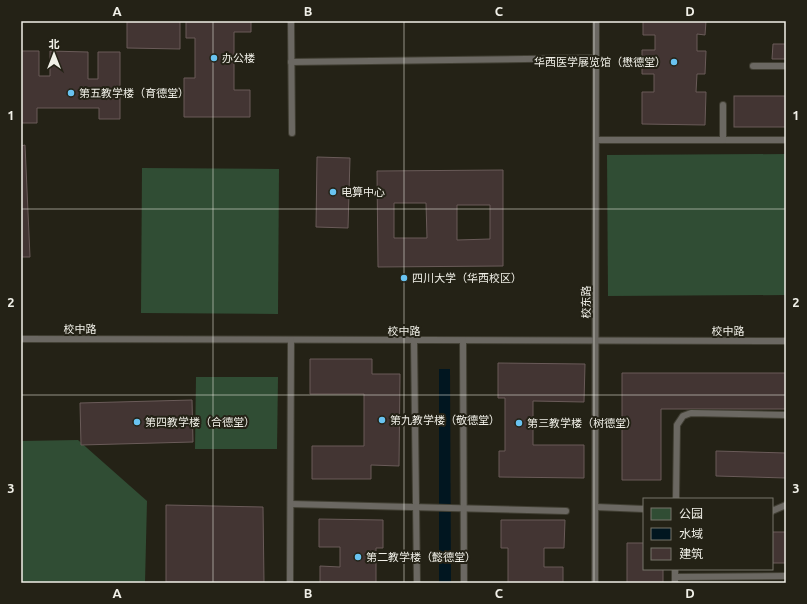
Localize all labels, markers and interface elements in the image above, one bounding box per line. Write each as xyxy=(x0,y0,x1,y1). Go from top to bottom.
text: A xyxy=(112,4,122,18)
text: B xyxy=(304,4,313,18)
text: C xyxy=(495,4,504,18)
text: D xyxy=(685,4,695,18)
north arrow xyxy=(34,34,74,74)
text: 北 xyxy=(49,38,60,50)
place label: 办公楼 xyxy=(222,52,255,64)
marker: 办公楼 xyxy=(209,53,219,63)
place label: 华西医学展览馆（懋德堂） xyxy=(534,56,666,68)
marker: 华西医学展览馆（懋德堂） xyxy=(669,57,679,67)
place label: 第五教学楼（育德堂） xyxy=(79,87,189,99)
marker: 第五教学楼（育德堂） xyxy=(66,88,76,98)
text: 1 xyxy=(7,108,15,122)
text: 1 xyxy=(792,108,800,122)
place label: 电算中心 xyxy=(341,186,385,198)
marker: 电算中心 xyxy=(328,187,338,197)
place label: 四川大学（华西校区） xyxy=(412,272,522,284)
marker: 四川大学（华西校区） xyxy=(399,273,409,283)
street label: 校东路 xyxy=(580,286,592,319)
text: 2 xyxy=(7,295,15,309)
text: 2 xyxy=(792,295,800,309)
street label: 校中路 xyxy=(64,323,97,335)
street label: 校中路 xyxy=(388,325,421,337)
street label: 校中路 xyxy=(712,325,745,337)
place label: 第九教学楼（敬德堂） xyxy=(390,414,500,426)
marker: 第九教学楼（敬德堂） xyxy=(377,415,387,425)
place label: 第四教学楼（合德堂） xyxy=(145,416,255,428)
marker: 第四教学楼（合德堂） xyxy=(132,417,142,427)
place label: 第三教学楼（树德堂） xyxy=(527,417,637,429)
marker: 第三教学楼（树德堂） xyxy=(514,418,524,428)
text: 3 xyxy=(7,481,15,495)
text: 3 xyxy=(792,481,800,495)
legend xyxy=(643,498,773,570)
text: 公园 xyxy=(679,507,703,520)
text: 水域 xyxy=(679,527,703,540)
text: 建筑 xyxy=(679,547,703,560)
place label: 第二教学楼（懿德堂） xyxy=(366,551,476,563)
marker: 第二教学楼（懿德堂） xyxy=(353,552,363,562)
text: A xyxy=(112,586,122,600)
text: B xyxy=(304,586,313,600)
text: C xyxy=(495,586,504,600)
text: D xyxy=(685,586,695,600)

